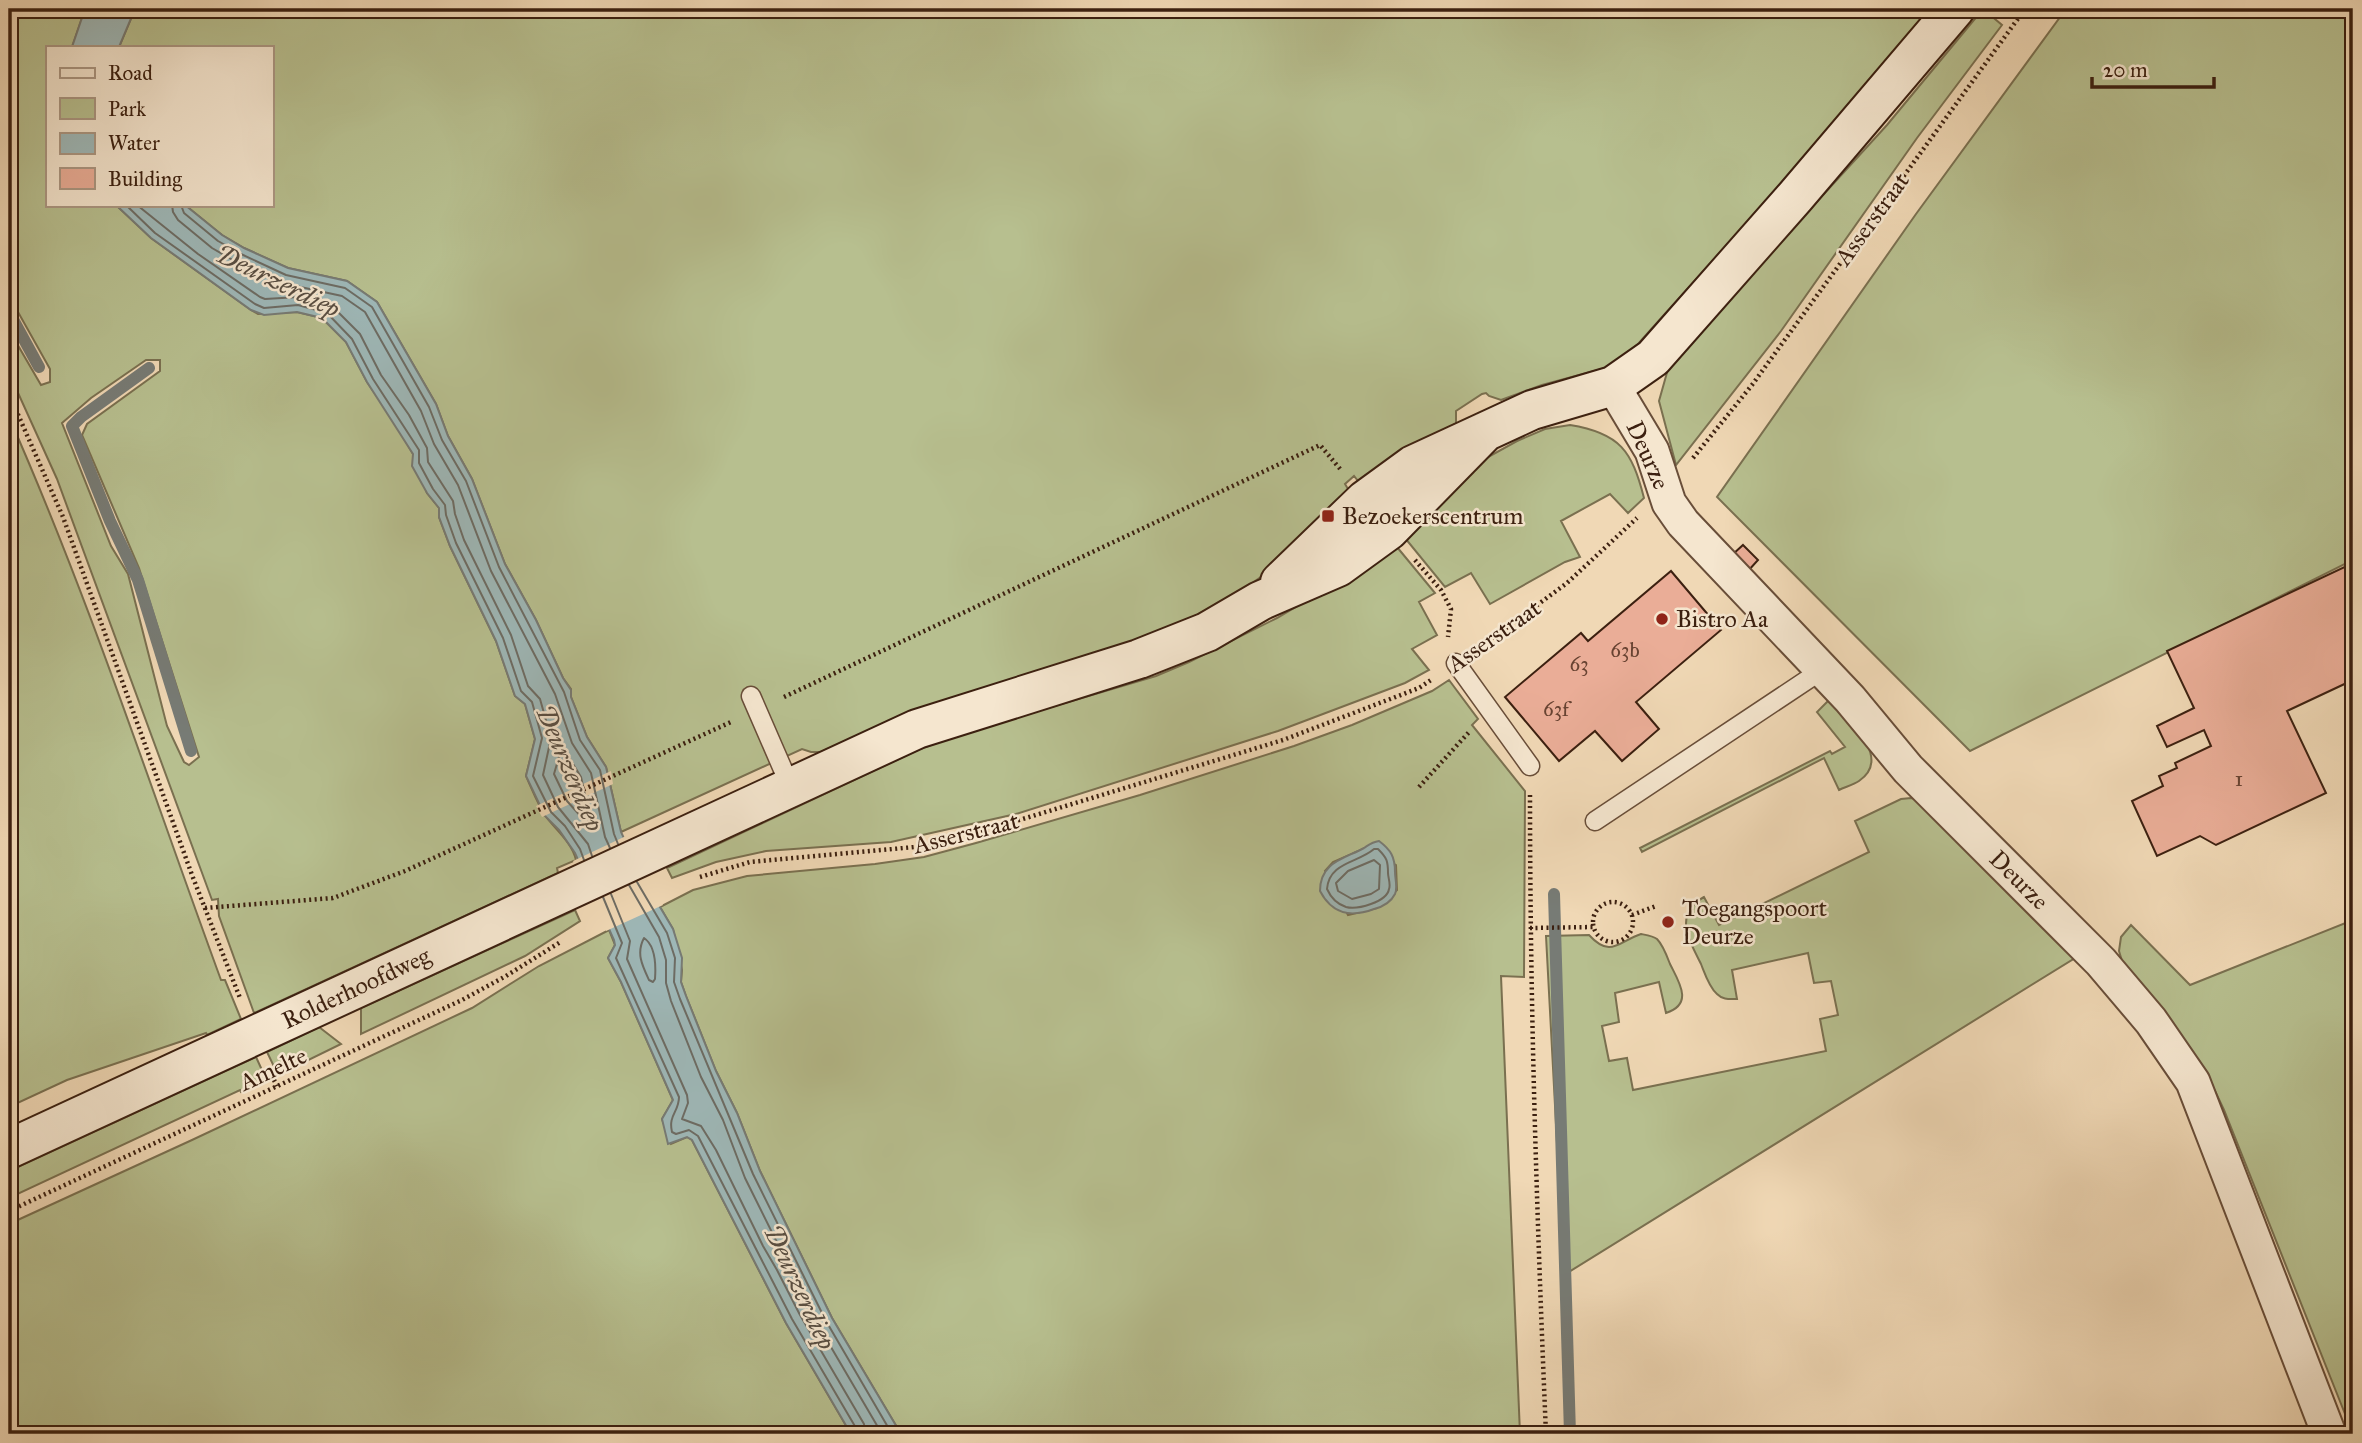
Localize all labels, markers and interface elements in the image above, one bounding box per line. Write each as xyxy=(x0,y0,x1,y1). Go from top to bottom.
legend xyxy=(46,46,273,206)
scale bar xyxy=(2092,46,2215,90)
text: 20 m xyxy=(2103,57,2148,83)
text: Road xyxy=(108,60,153,86)
text: Park xyxy=(108,96,146,122)
text: Water xyxy=(108,130,160,156)
text: Building xyxy=(108,166,182,192)
street label: Asserstraat xyxy=(1828,166,1916,272)
water label: Deurzerdiep xyxy=(210,237,346,326)
street label: Deurze xyxy=(1620,416,1676,494)
place label: Bezoekerscentrum xyxy=(1342,501,1523,531)
marker: Bezoekerscentrum xyxy=(1320,508,1336,524)
street label: Asserstraat xyxy=(1440,593,1547,680)
place label: Bistro Aa xyxy=(1676,604,1769,634)
marker: Bistro Aa xyxy=(1654,611,1670,627)
house number: 63b xyxy=(1610,637,1640,663)
house number: 63 xyxy=(1569,651,1589,677)
house number: 63f xyxy=(1543,696,1572,722)
water label: Deurzerdiep xyxy=(528,700,611,837)
house number: 1 xyxy=(2235,766,2243,792)
street label: Asserstraat xyxy=(909,805,1022,861)
street label: Deurze xyxy=(1983,844,2055,916)
place label: Toegangspoort Deurze xyxy=(1682,893,1827,951)
marker: Toegangspoort Deurze xyxy=(1660,914,1676,930)
street label: Rolderhoofdweg xyxy=(277,940,436,1035)
street label: Amelte xyxy=(234,1040,312,1098)
water label: Deurzerdiep xyxy=(756,1219,843,1355)

